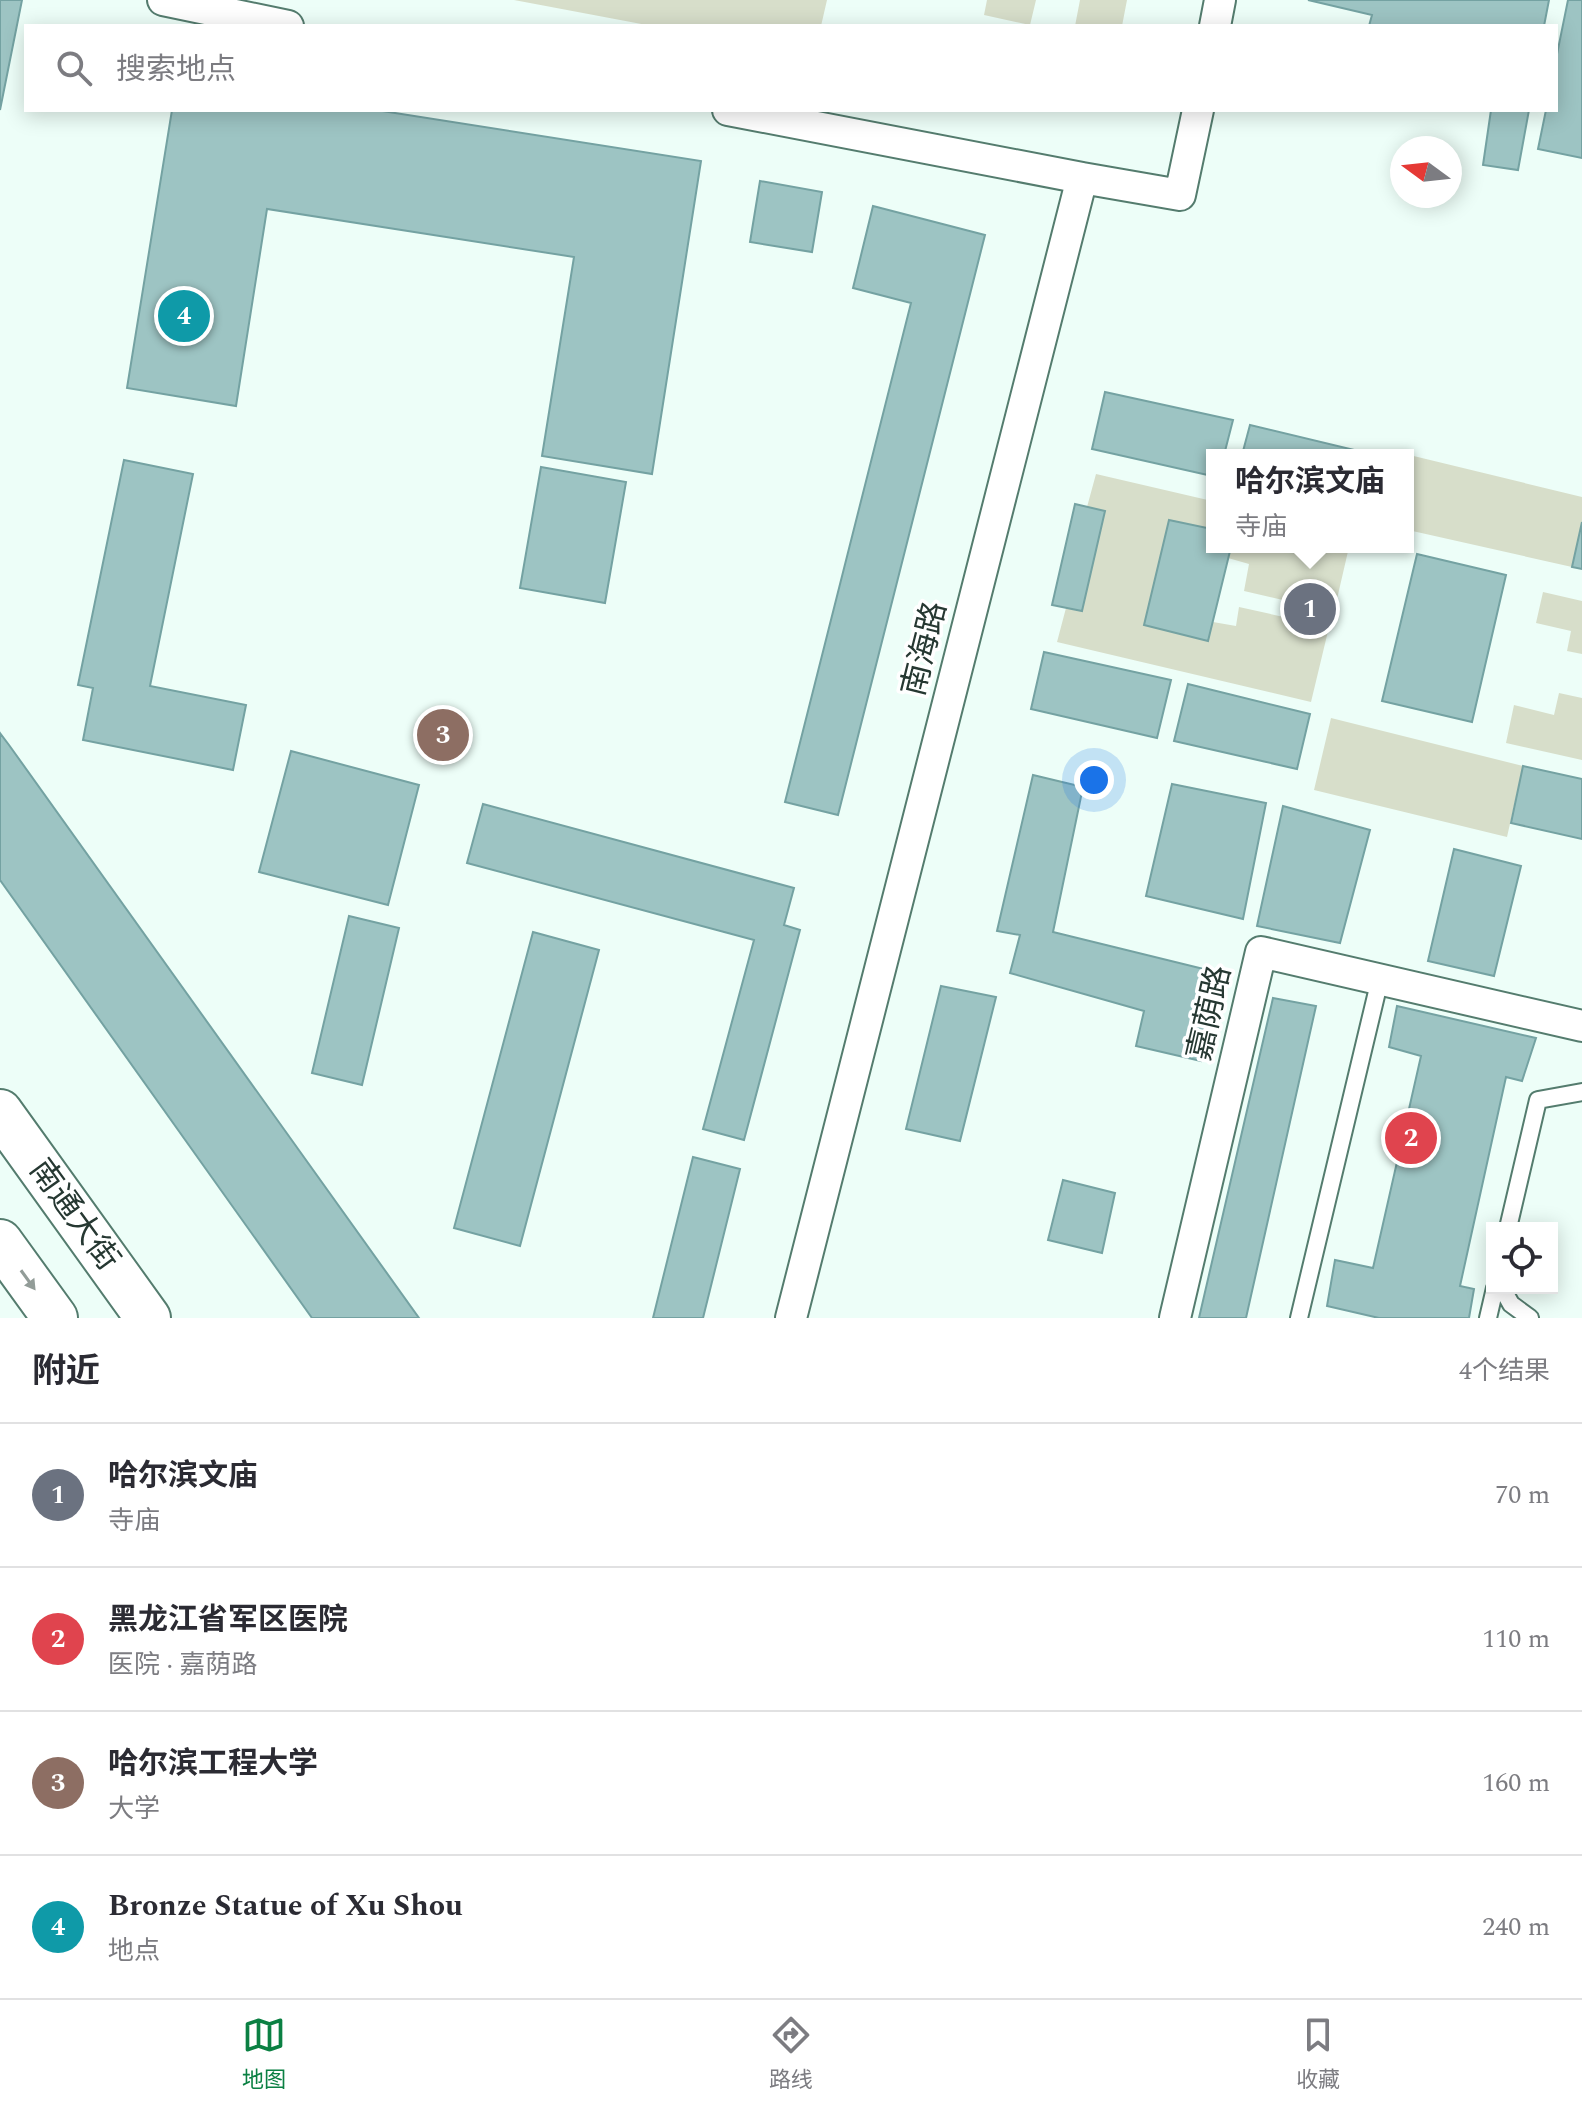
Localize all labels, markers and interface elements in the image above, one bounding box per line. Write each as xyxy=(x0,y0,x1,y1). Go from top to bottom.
search box xyxy=(24,24,1558,112)
icon: search xyxy=(52,46,96,90)
text: 搜索地点 xyxy=(116,47,236,93)
north arrow xyxy=(1390,136,1462,208)
pin: 4 xyxy=(158,286,210,346)
popup xyxy=(1206,449,1414,553)
text: 哈尔滨文庙 xyxy=(1235,459,1385,505)
text: 寺庙 xyxy=(1235,507,1287,547)
pin: 1 xyxy=(1284,579,1336,639)
street label: 南海路 xyxy=(890,596,960,702)
pin: 3 xyxy=(417,705,469,765)
your location xyxy=(1074,760,1114,800)
street label: 嘉荫路 xyxy=(1175,961,1245,1065)
pin: 2 xyxy=(1385,1108,1437,1168)
street label: 南通大街 xyxy=(17,1149,131,1281)
map controls xyxy=(1486,1222,1558,1294)
button: locate xyxy=(1486,1222,1558,1294)
one-way arrow xyxy=(19,1270,35,1290)
text: 附近 xyxy=(32,1346,100,1398)
text: 4个结果 xyxy=(1459,1351,1550,1391)
text: 哈尔滨文庙 xyxy=(108,1453,258,1499)
text: 1 xyxy=(51,1475,65,1515)
text: 70 m xyxy=(1495,1475,1550,1515)
text: 寺庙 xyxy=(108,1501,160,1541)
text: 黑龙江省军区医院 xyxy=(108,1597,348,1643)
text: 2 xyxy=(51,1619,65,1659)
text: 110 m xyxy=(1482,1619,1550,1659)
text: 医院 · 嘉荫路 xyxy=(108,1645,258,1685)
text: 哈尔滨工程大学 xyxy=(108,1741,318,1787)
text: 3 xyxy=(51,1763,65,1803)
text: 160 m xyxy=(1482,1763,1550,1803)
text: 大学 xyxy=(108,1789,160,1829)
text: Bronze Statue of Xu Shou xyxy=(108,1883,463,1929)
text: 4 xyxy=(51,1907,65,1947)
text: 240 m xyxy=(1482,1907,1550,1947)
text: 地点 xyxy=(108,1931,160,1971)
tab: 地图 xyxy=(242,2013,286,2097)
tab: 路线 xyxy=(769,2013,813,2097)
tab: 收藏 xyxy=(1296,2013,1340,2097)

